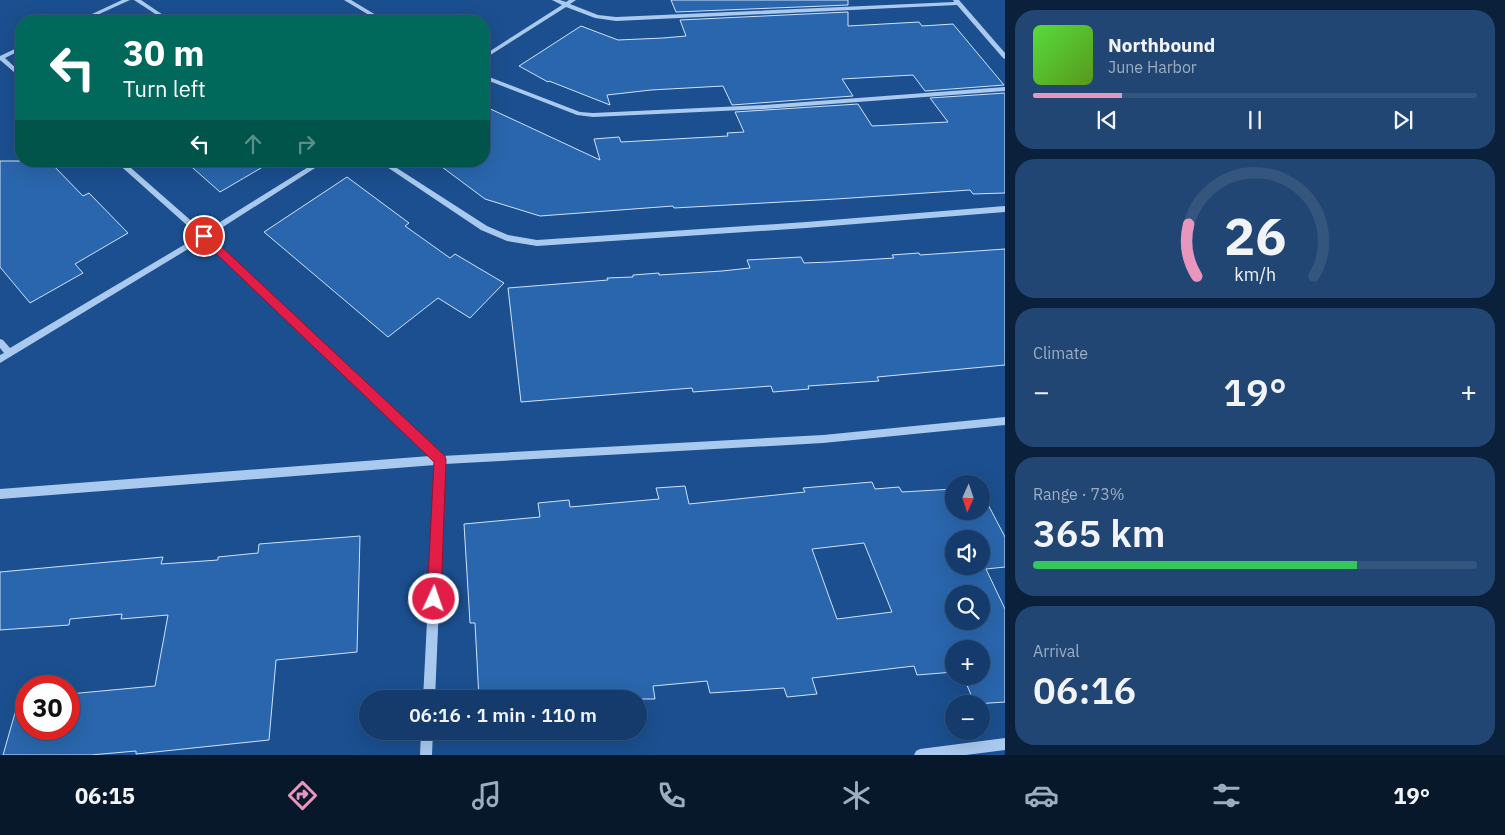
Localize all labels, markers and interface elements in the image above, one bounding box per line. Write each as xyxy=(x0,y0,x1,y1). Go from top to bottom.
text: 30 m xyxy=(123,30,205,76)
text: Northbound xyxy=(1108,33,1215,57)
icon: left xyxy=(40,35,105,100)
text: June Harbor xyxy=(1108,57,1197,77)
text: Turn left xyxy=(123,74,206,103)
icon: previous xyxy=(1093,106,1121,134)
icon: pause xyxy=(1241,106,1269,134)
icon: next xyxy=(1389,106,1417,134)
icon: left xyxy=(186,130,214,158)
icon: ahead xyxy=(239,130,267,158)
icon: right xyxy=(292,130,320,158)
text: 26 xyxy=(1224,202,1286,269)
pin xyxy=(183,215,225,257)
icon: arrive xyxy=(190,222,218,250)
text: km/h xyxy=(1234,263,1276,286)
text: Climate xyxy=(1033,343,1088,363)
text: 19° xyxy=(1223,367,1287,416)
text: − xyxy=(1033,373,1050,410)
text: + xyxy=(1460,373,1477,410)
north arrow xyxy=(945,475,990,520)
map controls xyxy=(945,475,990,740)
text: Range · 73% xyxy=(1033,484,1125,504)
text: 365 km xyxy=(1033,508,1165,557)
button: sound xyxy=(945,530,990,575)
position arrow xyxy=(407,572,459,624)
button: search xyxy=(945,585,990,630)
button: + xyxy=(945,640,990,685)
text: Arrival xyxy=(1033,641,1080,661)
text: 06:16 xyxy=(1033,665,1136,714)
speed limit sign: 30 xyxy=(15,675,80,740)
button: − xyxy=(945,695,990,740)
text: 06:16 · 1 min · 110 m xyxy=(409,703,597,727)
icon: directions xyxy=(285,778,320,813)
icon: music xyxy=(469,778,504,813)
icon: phone xyxy=(654,778,689,813)
icon: climate xyxy=(839,778,874,813)
icon: car xyxy=(1024,778,1059,813)
icon: filters xyxy=(1209,778,1244,813)
text: 06:15 xyxy=(75,781,135,810)
text: 19° xyxy=(1393,781,1430,810)

